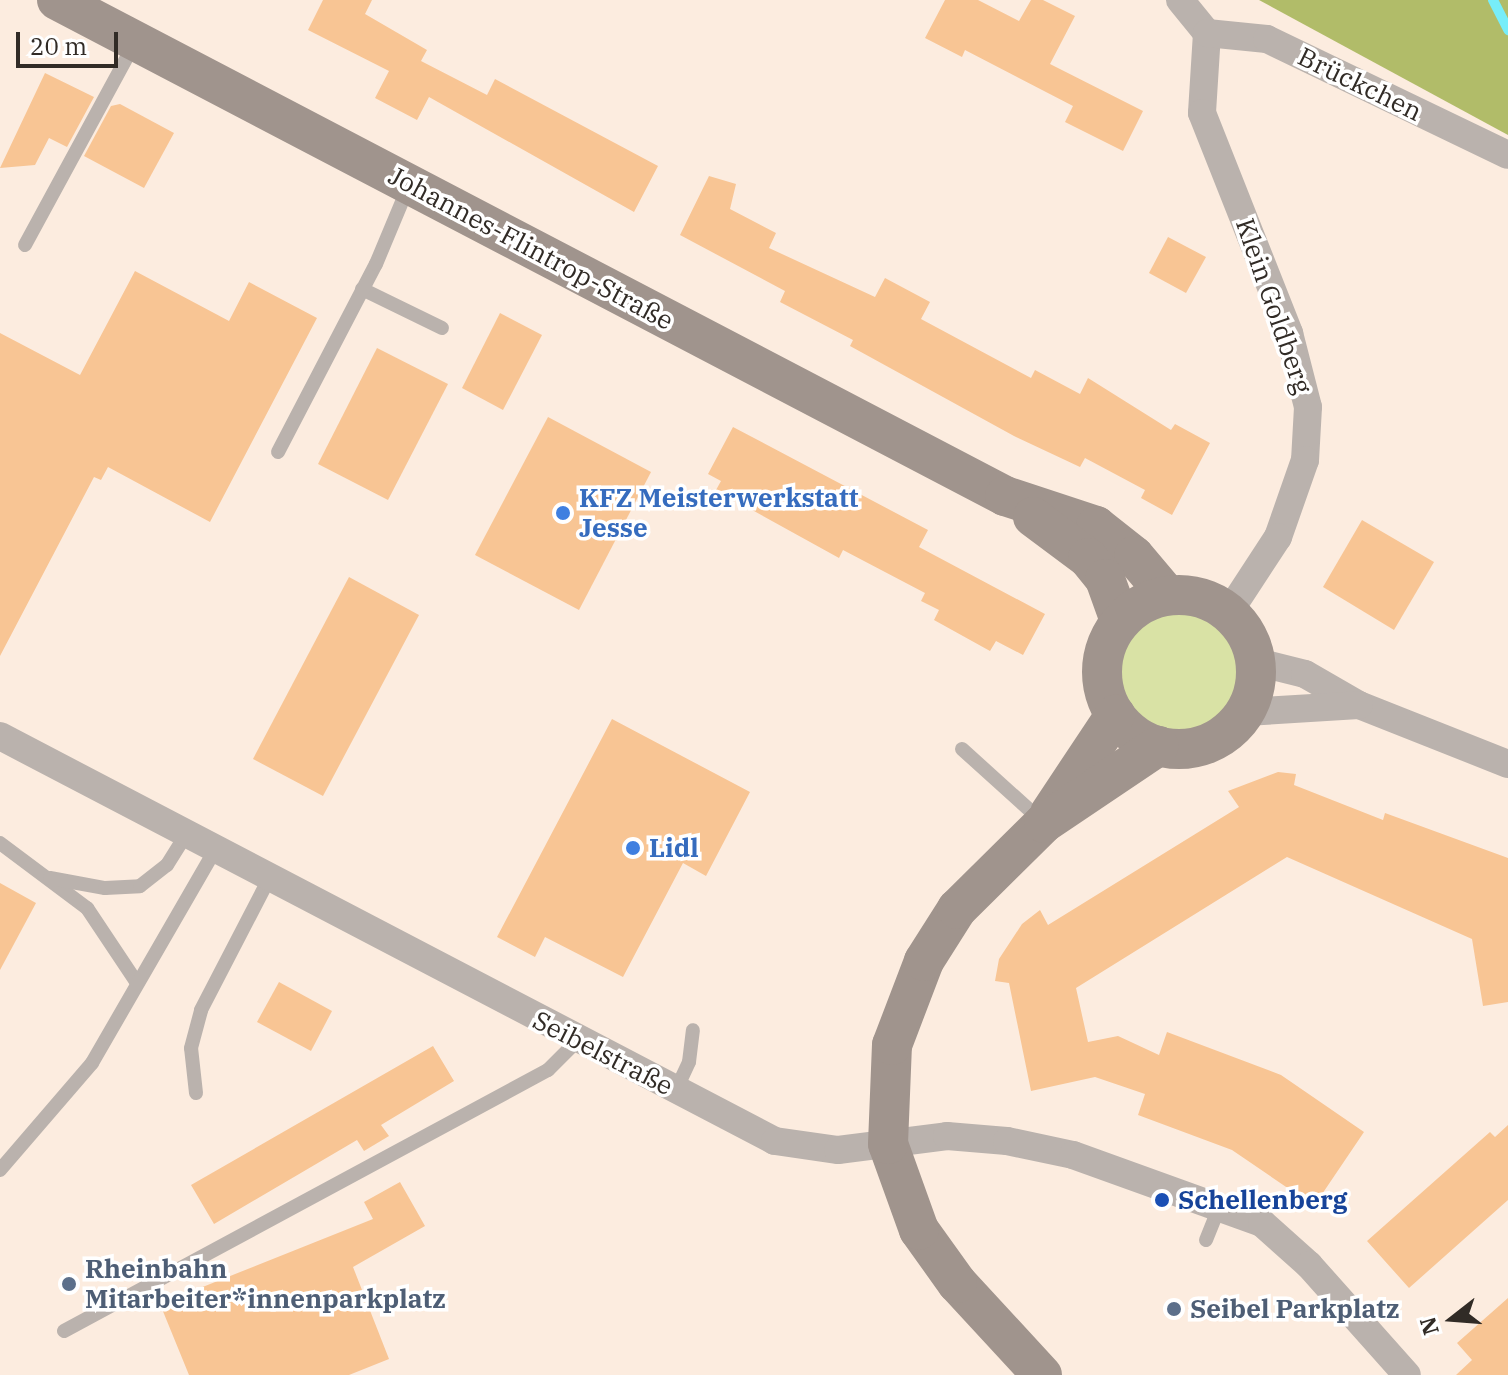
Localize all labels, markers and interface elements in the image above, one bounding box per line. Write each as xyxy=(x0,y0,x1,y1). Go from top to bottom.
scale bar xyxy=(20,16,122,66)
text: 20 m xyxy=(30,30,87,62)
street label: Brückchen xyxy=(1293,41,1427,127)
street label: Johannes-Flintrop-Straße xyxy=(383,160,679,336)
street label: Klein Goldberg xyxy=(1229,214,1319,398)
place label: KFZ Meisterwerkstatt Jesse xyxy=(579,482,858,544)
marker: KFZ Meisterwerkstatt Jesse xyxy=(554,504,572,522)
place label: Lidl xyxy=(649,832,699,864)
marker: Lidl xyxy=(624,839,642,857)
street label: Seibelstraße xyxy=(528,1004,678,1102)
place label: Schellenberg xyxy=(1178,1184,1348,1216)
marker: Schellenberg xyxy=(1153,1191,1171,1209)
place label: Rheinbahn Mitarbeiter*innenparkplatz xyxy=(85,1253,446,1314)
marker: Rheinbahn Mitarbeiter*innenparkplatz xyxy=(60,1275,78,1293)
north arrow xyxy=(1412,1279,1492,1359)
place label: Seibel Parkplatz xyxy=(1190,1293,1399,1325)
marker: Seibel Parkplatz xyxy=(1165,1300,1183,1318)
text: N xyxy=(1412,1314,1445,1339)

